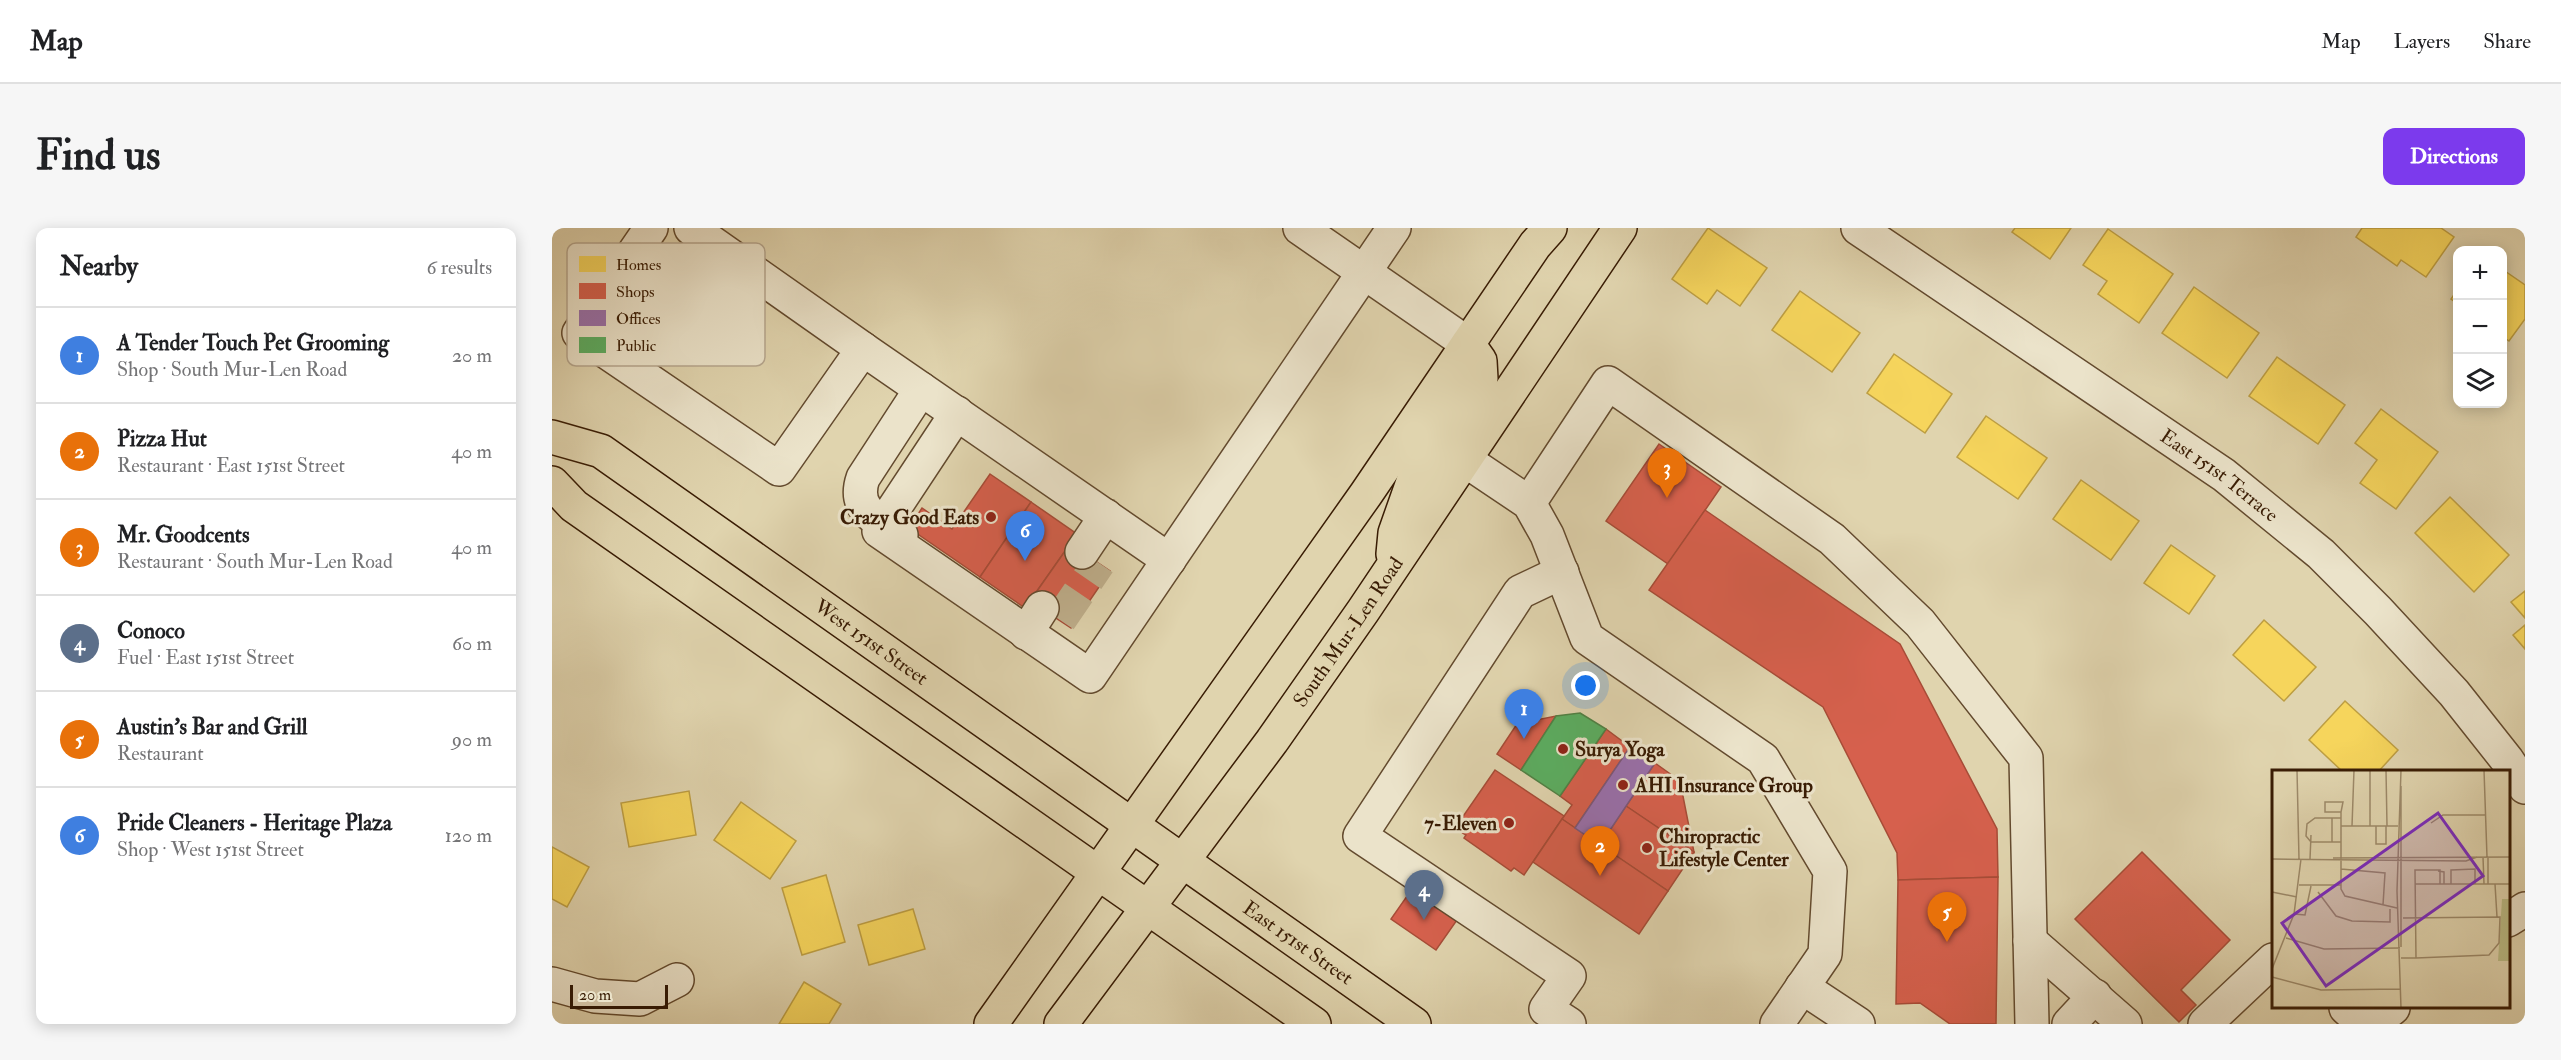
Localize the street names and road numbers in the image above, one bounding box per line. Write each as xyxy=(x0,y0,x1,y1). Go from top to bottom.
street label: East 151st Terrace xyxy=(2155,424,2284,527)
street label: South Mur-Len Road xyxy=(1288,552,1409,712)
street label: West 151st Street xyxy=(809,593,933,691)
street label: East 151st Street xyxy=(1238,895,1358,991)

